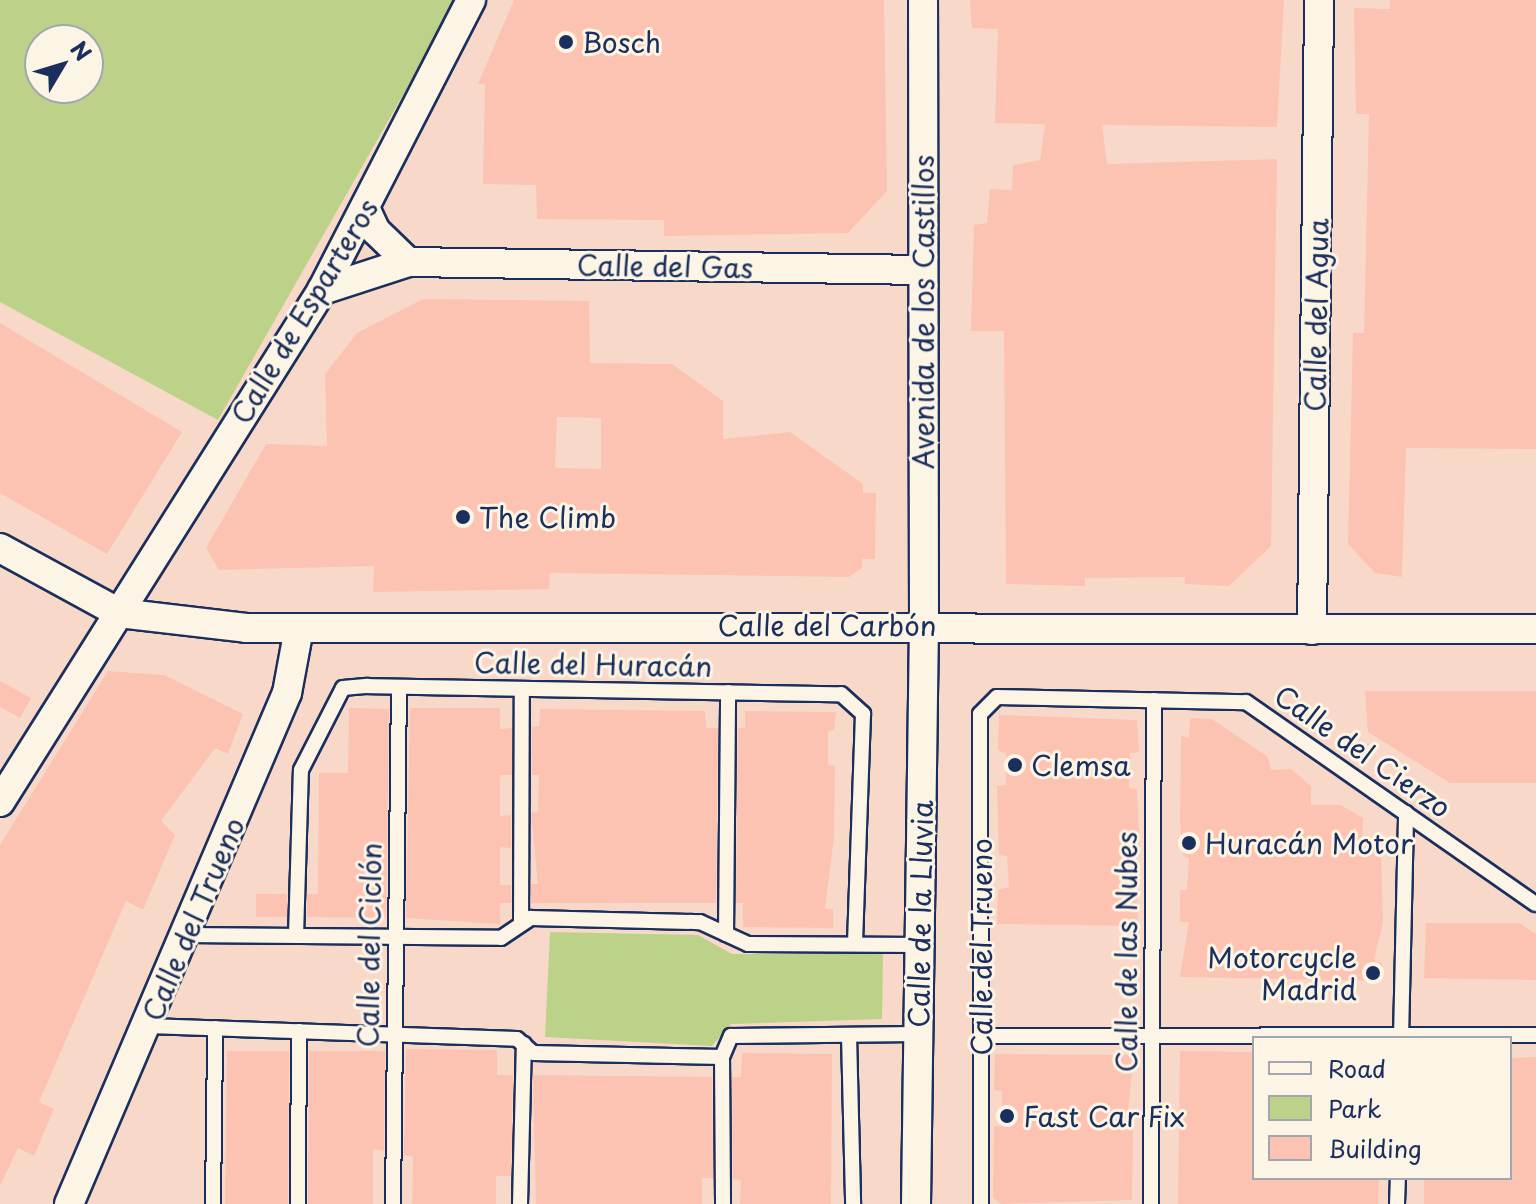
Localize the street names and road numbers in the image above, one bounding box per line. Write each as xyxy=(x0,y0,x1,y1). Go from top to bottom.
street label: Avenida de los Castillos xyxy=(906,154,940,470)
street label: Calle de Esparteros xyxy=(222,191,386,431)
street label: Calle del Agua xyxy=(1298,217,1334,413)
street label: Calle del Gas xyxy=(576,248,754,284)
street label: Calle del Carbón xyxy=(715,608,939,642)
street label: Calle del Huracán xyxy=(472,645,714,683)
street label: Calle del Cierzo xyxy=(1268,677,1458,825)
street label: Calle de la Lluvia xyxy=(901,798,939,1030)
street label: Calle del Trueno xyxy=(135,812,251,1026)
street label: Calle de las Nubes xyxy=(1109,828,1143,1076)
street label: Calle del Trueno xyxy=(964,838,998,1056)
street label: Calle del Ciclón xyxy=(350,840,388,1050)

